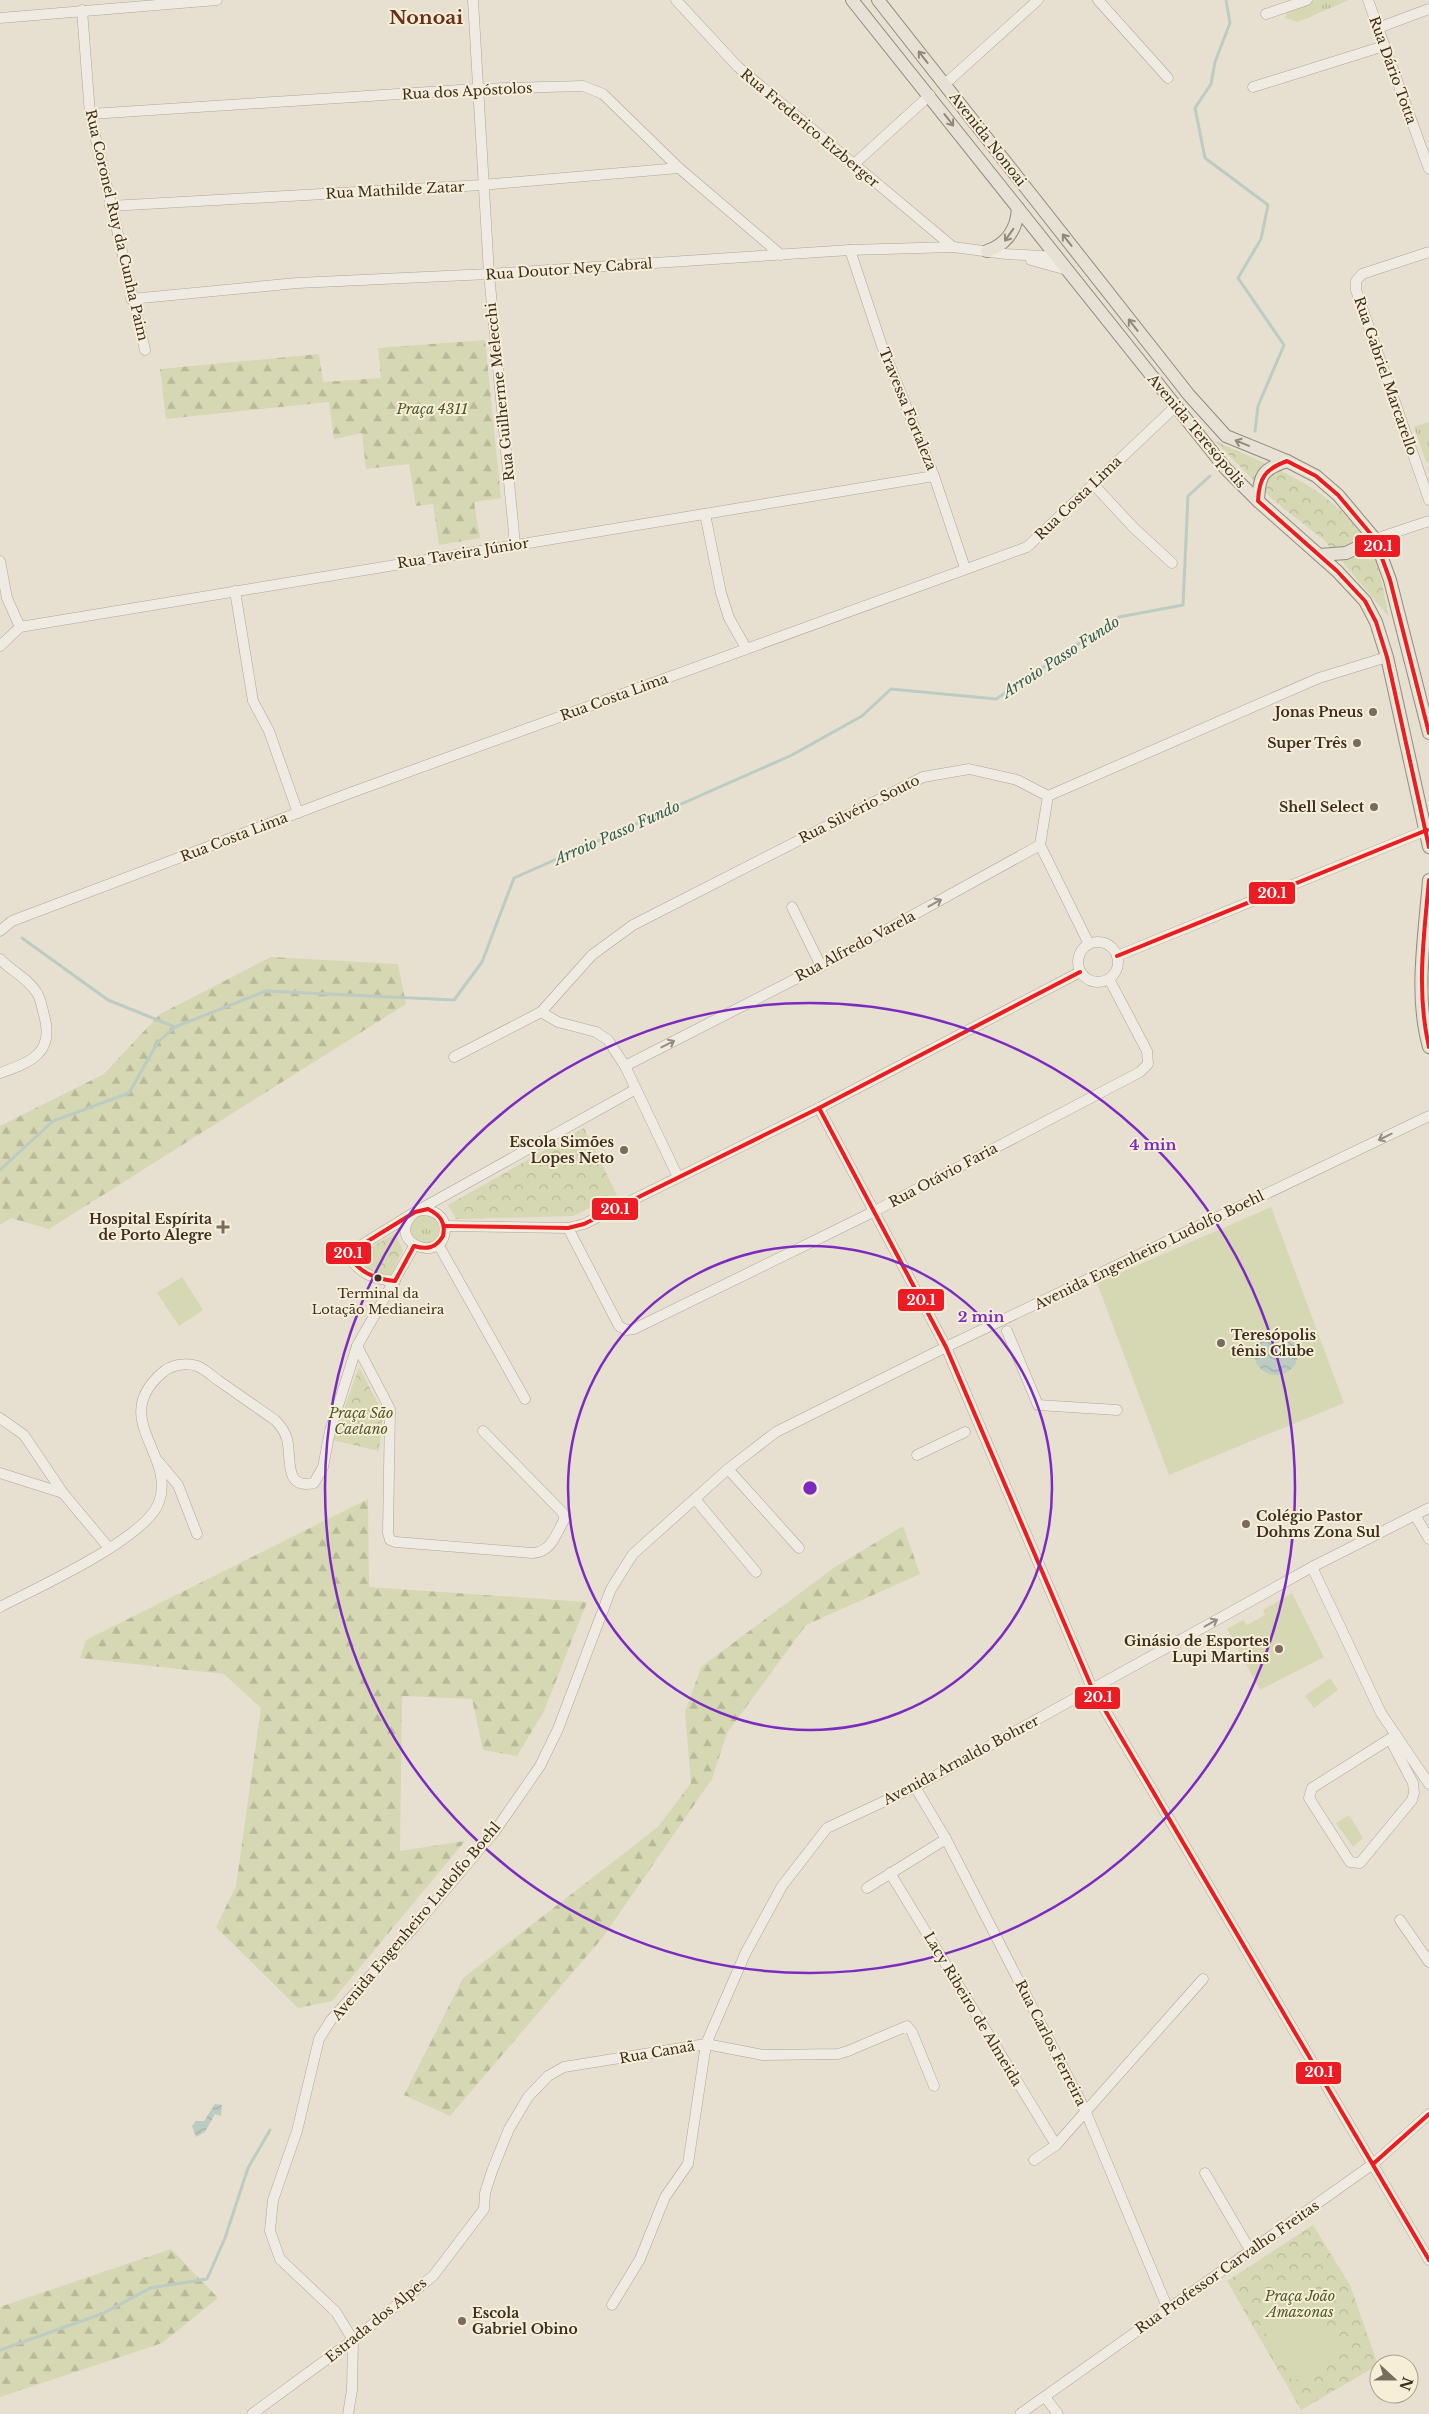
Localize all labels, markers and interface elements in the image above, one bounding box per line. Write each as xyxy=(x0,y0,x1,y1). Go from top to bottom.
district label: Nonoai xyxy=(389,6,463,29)
street label: Rua Dário Totta xyxy=(1365,14,1421,127)
one-way arrow xyxy=(918,51,929,64)
street label: Rua Frederico Etzberger xyxy=(737,65,883,192)
street label: Rua dos Apóstolos xyxy=(401,79,533,103)
street label: Avenida Nonoai xyxy=(945,88,1030,190)
street label: Rua Coronel Ruy da Cunha Paim xyxy=(82,108,152,342)
one-way arrow xyxy=(943,113,954,126)
street label: Rua Mathilde Zatar xyxy=(325,177,465,203)
one-way arrow xyxy=(1004,228,1014,242)
one-way arrow xyxy=(1062,234,1073,247)
street label: Rua Doutor Ney Cabral xyxy=(485,254,654,284)
street label: Rua Gabriel Marcarello xyxy=(1350,294,1422,458)
street label: Rua Guilherme Melecchi xyxy=(482,302,518,482)
one-way arrow xyxy=(1128,318,1139,331)
street label: Travessa Fortaleza xyxy=(875,345,941,473)
street label: Avenida Teresópolis xyxy=(1143,369,1250,492)
park label: Praça 4311 xyxy=(395,400,468,418)
one-way arrow xyxy=(1235,437,1250,447)
street label: Rua Costa Lima xyxy=(1031,452,1125,544)
street label: Rua Taveira Júnior xyxy=(396,534,530,572)
line badge: 20.1 xyxy=(1354,534,1401,558)
text: 20.1 xyxy=(1363,537,1393,555)
water label: Arroio Passo Fundo xyxy=(997,611,1123,703)
street label: Rua Costa Lima xyxy=(558,669,671,725)
place label: Jonas Pneus xyxy=(1272,703,1363,721)
marker: Jonas Pneus xyxy=(1367,706,1379,718)
place label: Super Três xyxy=(1267,734,1347,752)
marker: Super Três xyxy=(1351,737,1363,749)
street label: Rua Silvério Souto xyxy=(796,771,922,847)
water label: Arroio Passo Fundo xyxy=(549,796,683,870)
place label: Shell Select xyxy=(1279,798,1365,816)
marker: Shell Select xyxy=(1368,801,1380,813)
street label: Rua Costa Lima xyxy=(178,808,290,866)
line badge: 20.1 xyxy=(1248,881,1296,905)
text: 20.1 xyxy=(1257,884,1287,902)
one-way arrow xyxy=(928,897,942,907)
street label: Rua Alfredo Varela xyxy=(792,907,918,985)
one-way arrow xyxy=(660,1039,675,1048)
place label: Escola Simões Lopes Neto xyxy=(509,1133,614,1167)
one-way arrow xyxy=(1378,1133,1393,1142)
text: 4 min xyxy=(1130,1135,1177,1154)
street label: Rua Otávio Faria xyxy=(886,1139,1001,1211)
marker: Escola Simões Lopes Neto xyxy=(618,1144,630,1156)
street label: Avenida Engenheiro Ludolfo Boehl xyxy=(1030,1186,1267,1314)
line badge: 20.1 xyxy=(591,1197,639,1221)
text: 20.1 xyxy=(600,1200,630,1218)
place label: Hospital Espírita de Porto Alegre xyxy=(89,1210,212,1244)
marker: Hospital Espírita de Porto Alegre xyxy=(216,1220,230,1234)
line badge: 20.1 xyxy=(325,1241,372,1265)
text: 20.1 xyxy=(333,1244,363,1262)
marker: Terminal da Lotação Medianeira xyxy=(373,1273,383,1283)
place label: Terminal da Lotação Medianeira xyxy=(312,1285,445,1318)
line badge: 20.1 xyxy=(897,1288,945,1312)
text: 20.1 xyxy=(906,1291,936,1309)
text: 2 min xyxy=(958,1307,1004,1326)
place label: Teresópolis tênis Clube xyxy=(1231,1326,1316,1360)
marker: Teresópolis tênis Clube xyxy=(1215,1337,1227,1349)
park label: Praça São Caetano xyxy=(328,1404,393,1438)
centre of rings xyxy=(801,1479,819,1497)
place label: Colégio Pastor Dohms Zona Sul xyxy=(1256,1507,1380,1541)
marker: Colégio Pastor Dohms Zona Sul xyxy=(1240,1518,1252,1530)
one-way arrow xyxy=(1204,1618,1219,1628)
place label: Ginásio de Esportes Lupi Martins xyxy=(1124,1632,1269,1666)
marker: Ginásio de Esportes Lupi Martins xyxy=(1273,1643,1285,1655)
line badge: 20.1 xyxy=(1074,1686,1121,1710)
text: 20.1 xyxy=(1083,1688,1113,1706)
street label: Avenida Arnaldo Bohrer xyxy=(879,1711,1042,1809)
street label: Avenida Engenheiro Ludolfo Boehl xyxy=(327,1818,505,2025)
street label: Lacy Ribeiro de Almeida xyxy=(920,1929,1026,2090)
street label: Rua Carlos Ferreira xyxy=(1011,1977,1091,2109)
street label: Rua Canaã xyxy=(618,2036,696,2067)
line badge: 20.1 xyxy=(1295,2061,1342,2085)
text: 20.1 xyxy=(1304,2063,1334,2081)
street label: Rua Professor Carvalho Freitas xyxy=(1132,2196,1322,2338)
street label: Estrada dos Alpes xyxy=(322,2274,430,2366)
park label: Praça João Amazonas xyxy=(1264,2287,1335,2321)
place label: Escola Gabriel Obino xyxy=(472,2304,578,2338)
marker: Escola Gabriel Obino xyxy=(456,2315,468,2327)
north arrow xyxy=(1369,2354,1419,2404)
text: N xyxy=(1395,2374,1417,2393)

